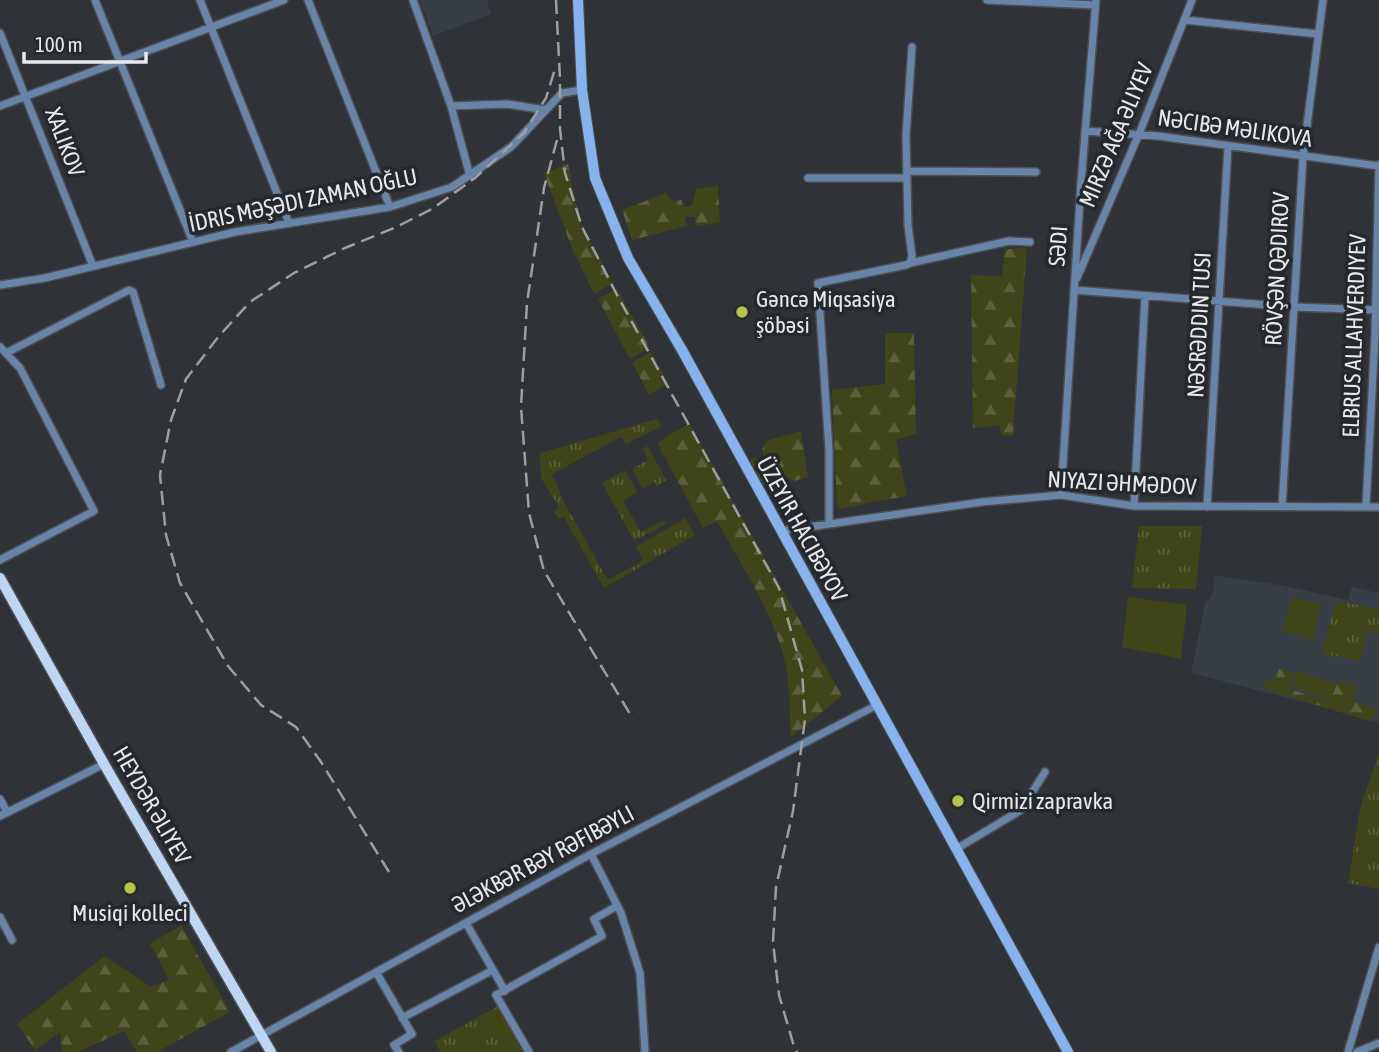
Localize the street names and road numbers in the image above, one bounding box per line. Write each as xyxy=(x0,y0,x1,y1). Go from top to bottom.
street label: MIRZƏ AĞA ƏLIYEV xyxy=(1074,58,1158,211)
street label: XALIKOV xyxy=(40,104,90,181)
street label: NƏCIBƏ MƏLIKOVA xyxy=(1156,104,1315,152)
street label: İDRIS MƏŞƏDI ZAMAN OĞLU xyxy=(186,163,420,237)
street label: RÖVŞƏN QƏDIROV xyxy=(1260,191,1294,347)
street label: SƏDI xyxy=(1044,225,1072,267)
street label: ELBRUS ALLAHVERDIYEV xyxy=(1337,233,1371,438)
street label: NƏSRƏDDIN TUSI xyxy=(1182,251,1216,399)
street label: ÜZEYIR HACIBƏYOV xyxy=(751,452,853,607)
street label: NIYAZI ƏHMƏDOV xyxy=(1047,466,1198,500)
street label: HEYDƏR ƏLIYEV xyxy=(108,742,196,869)
street label: ƏLƏKBƏR BƏY RƏFIBƏYLI xyxy=(448,800,638,918)

